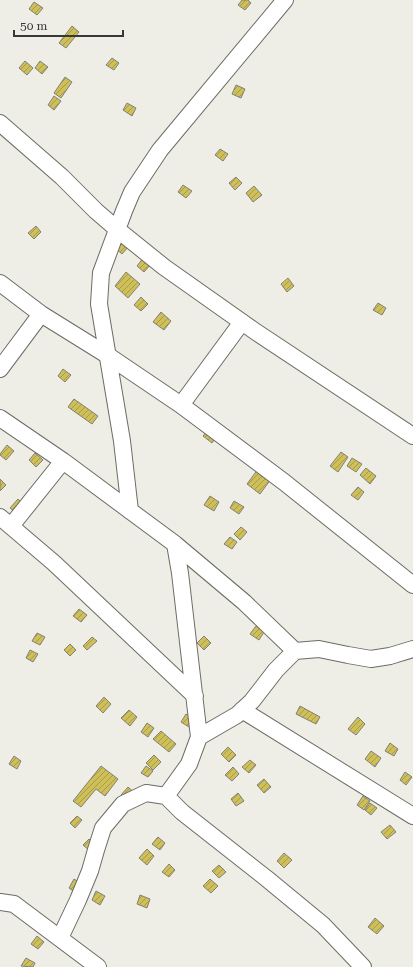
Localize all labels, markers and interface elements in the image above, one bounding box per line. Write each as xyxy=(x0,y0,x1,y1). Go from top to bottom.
scale bar xyxy=(14,12,123,38)
text: 50 m xyxy=(20,19,47,33)

